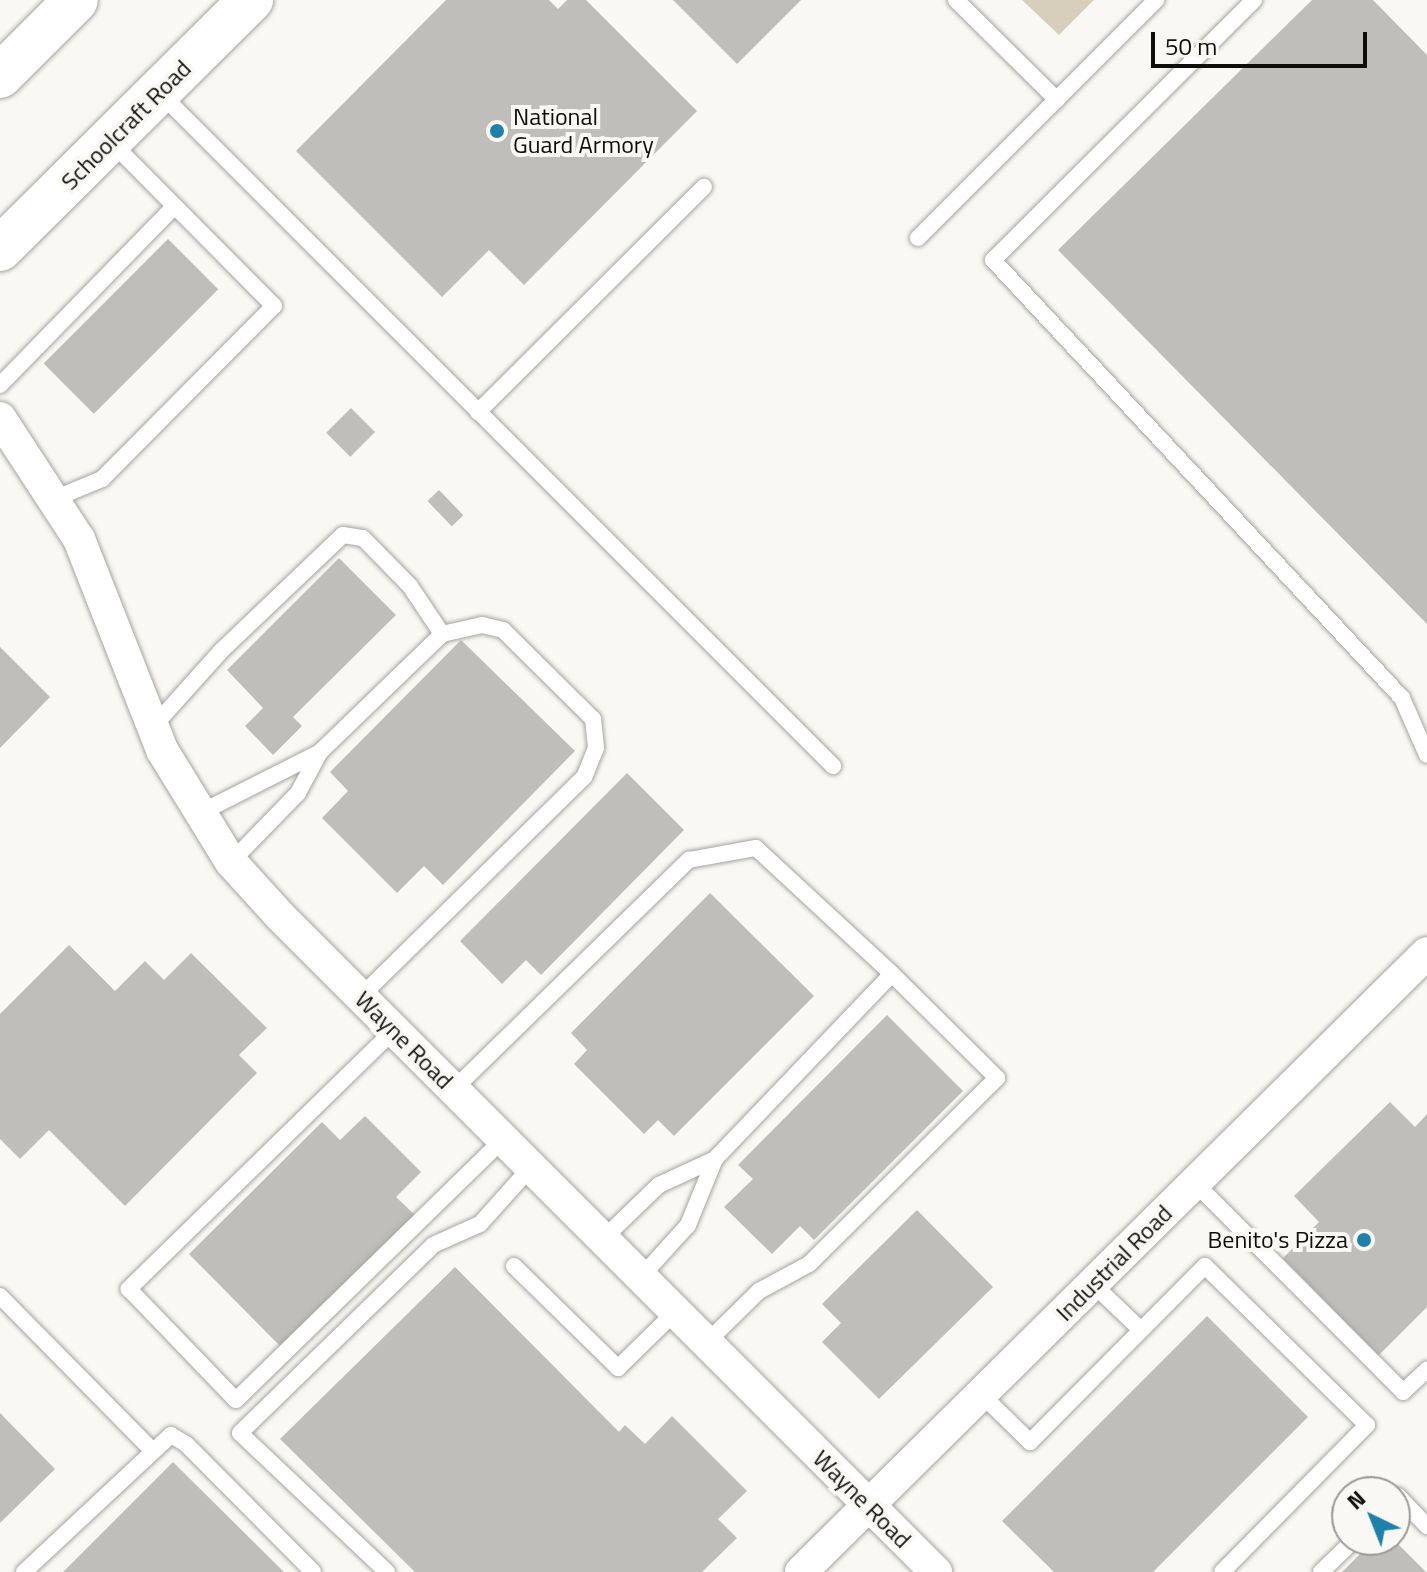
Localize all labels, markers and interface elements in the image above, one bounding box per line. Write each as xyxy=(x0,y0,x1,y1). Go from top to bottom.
scale bar xyxy=(1155,16,1371,66)
text: 50 m xyxy=(1165,28,1217,64)
street label: Schoolcraft Road xyxy=(55,54,197,196)
place label: National Guard Armory xyxy=(513,103,654,159)
marker: National Guard Armory xyxy=(488,122,506,140)
street label: Wayne Road xyxy=(349,985,459,1095)
street label: Industrial Road xyxy=(1050,1199,1178,1327)
place label: Benito's Pizza xyxy=(1208,1226,1348,1254)
marker: Benito's Pizza xyxy=(1355,1231,1373,1249)
street label: Wayne Road xyxy=(807,1444,917,1554)
north arrow xyxy=(1331,1476,1411,1556)
text: N xyxy=(1339,1482,1373,1518)

